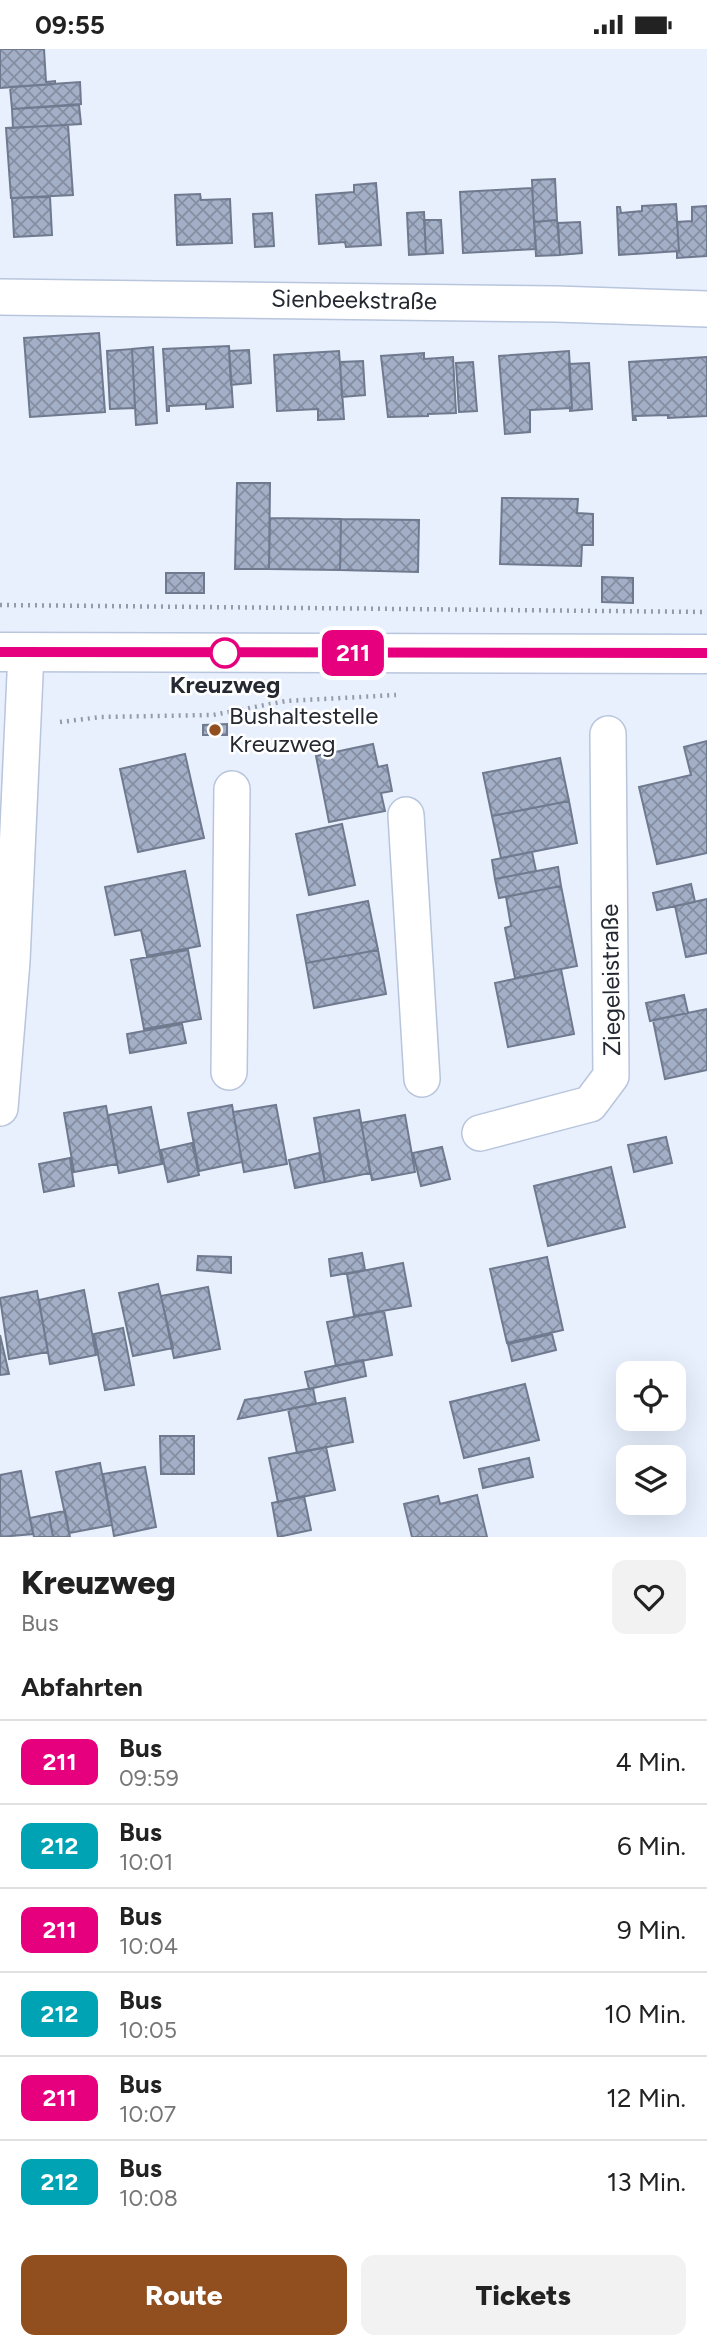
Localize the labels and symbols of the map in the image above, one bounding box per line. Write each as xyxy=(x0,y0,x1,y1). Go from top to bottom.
street label: Sienbeekstraße xyxy=(271,284,437,315)
line badge: 211 xyxy=(313,630,393,676)
marker: Kreuzweg xyxy=(210,638,240,668)
place label: Kreuzweg xyxy=(170,670,280,699)
place label: Bushaltestelle Kreuzweg xyxy=(229,701,378,758)
marker: Bushaltestelle Kreuzweg xyxy=(207,722,223,738)
street label: Ziegeleistraße xyxy=(595,904,626,1056)

